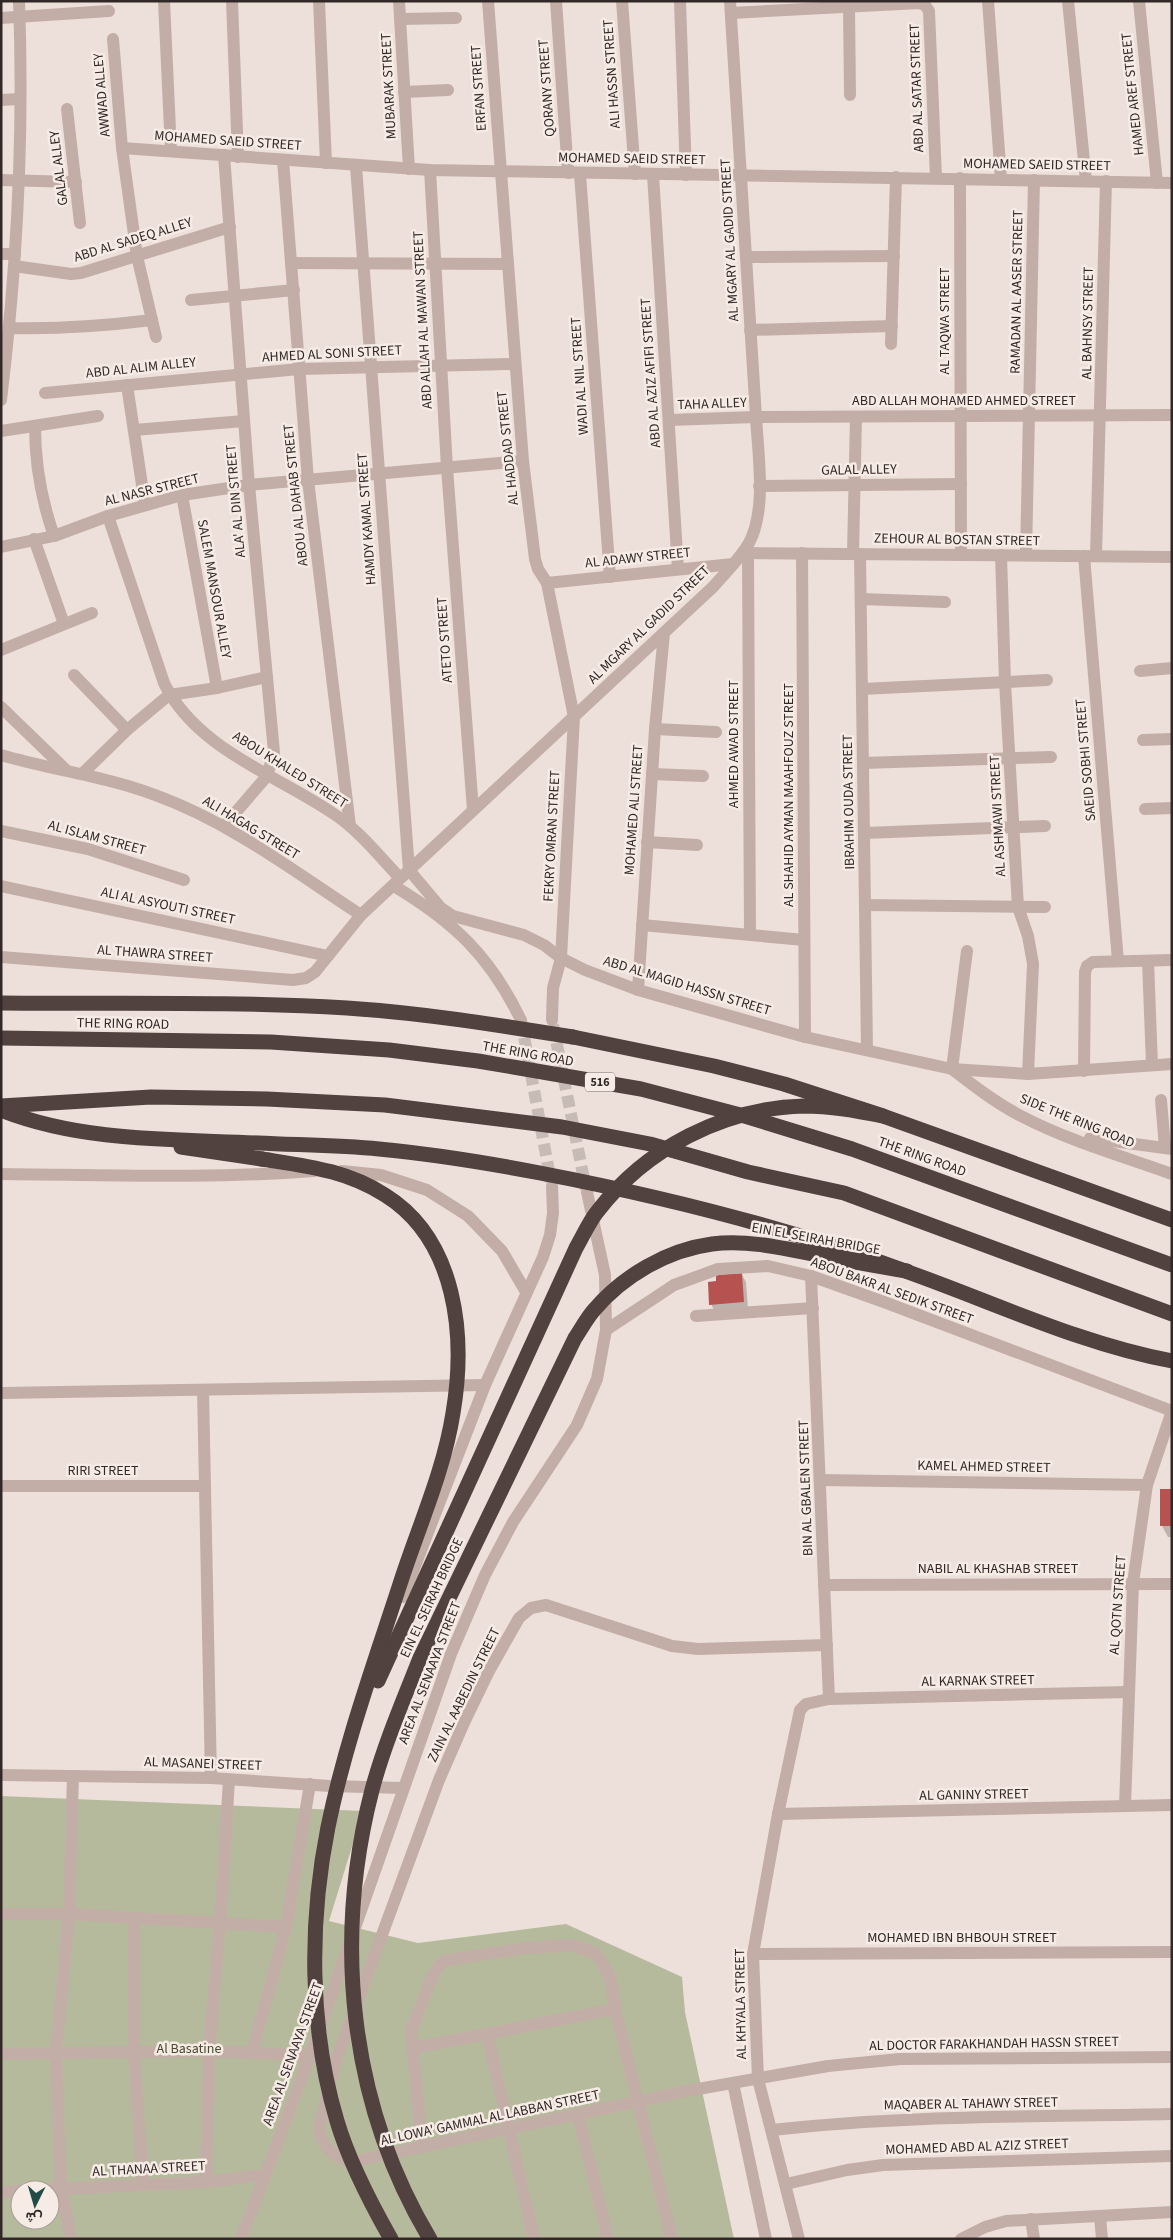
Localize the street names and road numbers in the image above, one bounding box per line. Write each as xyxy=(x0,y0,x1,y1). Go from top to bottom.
street label: ALI HASSN STREET xyxy=(598,18,626,129)
street label: ABD AL SATAR STREET xyxy=(905,23,929,153)
street label: HAMED AREF STREET xyxy=(1117,31,1149,156)
street label: MUBARAK STREET xyxy=(376,32,402,140)
street label: QORANY STREET xyxy=(534,38,560,137)
street label: ERFAN STREET xyxy=(466,44,492,132)
street label: AWWAD ALLEY xyxy=(88,52,116,138)
street label: MOHAMED SAEID STREET xyxy=(154,126,303,156)
street label: GALAL ALLEY xyxy=(44,129,74,207)
street label: MOHAMED SAEID STREET xyxy=(558,148,706,170)
street label: MOHAMED SAEID STREET xyxy=(963,154,1111,176)
street label: AL MGARY AL GADID STREET xyxy=(716,158,744,322)
street label: RAMADAN AL AASER STREET xyxy=(1006,209,1028,374)
street label: ABD AL SADEQ ALLEY xyxy=(71,212,195,268)
street label: ABD ALLAH AL MAWAN STREET xyxy=(408,230,438,410)
street label: AL BAHNSY STREET xyxy=(1077,266,1099,380)
street label: AL TAQWA STREET xyxy=(935,267,955,375)
street label: ABD AL AZIZ AFIFI STREET xyxy=(636,297,666,449)
street label: WADI AL NIL STREET xyxy=(566,316,594,436)
street label: AHMED AL SONI STREET xyxy=(262,340,403,368)
street label: ABD AL ALIM ALLEY xyxy=(85,352,197,384)
street label: AL HADDAD STREET xyxy=(492,389,524,506)
street label: ABD ALLAH MOHAMED AHMED STREET xyxy=(852,391,1076,411)
street label: TAHA ALLEY xyxy=(677,393,747,415)
street label: ABOU AL DAHAB STREET xyxy=(279,422,313,567)
street label: ALA' AL DIN STREET xyxy=(221,443,251,559)
street label: HAMDY KAMAL STREET xyxy=(352,452,382,586)
street label: GALAL ALLEY xyxy=(821,459,897,481)
street label: AL NASR STREET xyxy=(102,468,202,511)
street label: SALEM MANSOUR ALLEY xyxy=(192,518,236,660)
street label: ZEHOUR AL BOSTAN STREET xyxy=(874,529,1041,551)
street label: AL ADAWY STREET xyxy=(584,542,692,573)
street label: AL MGARY AL GADID STREET xyxy=(583,561,715,689)
street label: ATETO STREET xyxy=(432,596,458,684)
street label: AHMED AWAD STREET xyxy=(724,679,744,808)
street label: AL SHAHID AYMAN MAAHFOUZ STREET xyxy=(779,682,799,907)
street label: SAEID SOBHI STREET xyxy=(1071,697,1101,822)
street label: ABOU KHALED STREET xyxy=(229,726,352,814)
street label: IBRAHIM OUDA STREET xyxy=(838,734,860,870)
street label: MOHAMED ALI STREET xyxy=(619,743,649,876)
street label: AL ASHMAWI STREET xyxy=(985,754,1011,877)
street label: FEKRY OMRAN STREET xyxy=(539,769,565,902)
street label: ALI HAGAG STREET xyxy=(199,791,304,865)
street label: AL ISLAM STREET xyxy=(46,815,149,861)
street label: ALI AL ASYOUTI STREET xyxy=(99,882,237,930)
street label: AL THAWRA STREET xyxy=(97,940,214,968)
street label: ABD AL MAGID HASSN STREET xyxy=(601,951,774,1021)
street label: THE RING ROAD xyxy=(77,1013,169,1035)
street label: THE RING ROAD xyxy=(481,1036,575,1072)
road number: 516 xyxy=(585,1072,615,1092)
street label: SIDE THE RING ROAD xyxy=(1017,1089,1137,1153)
street label: THE RING ROAD xyxy=(875,1132,969,1182)
street label: EIN EL SEIRAH BRIDGE xyxy=(750,1218,882,1260)
street label: ABOU BAKR AL SEDIK STREET xyxy=(808,1252,977,1330)
street label: BIN AL GBALEN STREET xyxy=(794,1419,818,1557)
street label: KAMEL AHMED STREET xyxy=(917,1456,1051,1478)
street label: RIRI STREET xyxy=(67,1461,139,1481)
street label: EIN EL SEIRAH BRIDGE xyxy=(395,1535,469,1661)
street label: AL QOTN STREET xyxy=(1105,1554,1131,1655)
street label: NABIL AL KHASHAB STREET xyxy=(918,1559,1079,1579)
street label: AREA AL SENAAYA STREET xyxy=(394,1598,467,1747)
street label: ZAIN AL AABEDIN STREET xyxy=(423,1624,506,1766)
street label: AL KARNAK STREET xyxy=(921,1670,1035,1692)
street label: AL MASANEI STREET xyxy=(144,1752,263,1776)
street label: AL GANINY STREET xyxy=(919,1784,1029,1806)
street label: MOHAMED IBN BHBOUH STREET xyxy=(867,1928,1057,1948)
street label: AL KHYALA STREET xyxy=(730,1948,752,2060)
street label: AREA AL SENAAYA STREET xyxy=(258,1979,328,2128)
street label: AL DOCTOR FARAKHANDAH HASSN STREET xyxy=(869,2032,1120,2056)
street label: AL LOWA' GAMMAL AL LABBAN STREET xyxy=(379,2085,602,2151)
street label: MAQABER AL TAHAWY STREET xyxy=(884,2092,1059,2116)
street label: MOHAMED ABD AL AZIZ STREET xyxy=(885,2134,1070,2160)
street label: AL THANAA STREET xyxy=(92,2156,207,2182)

